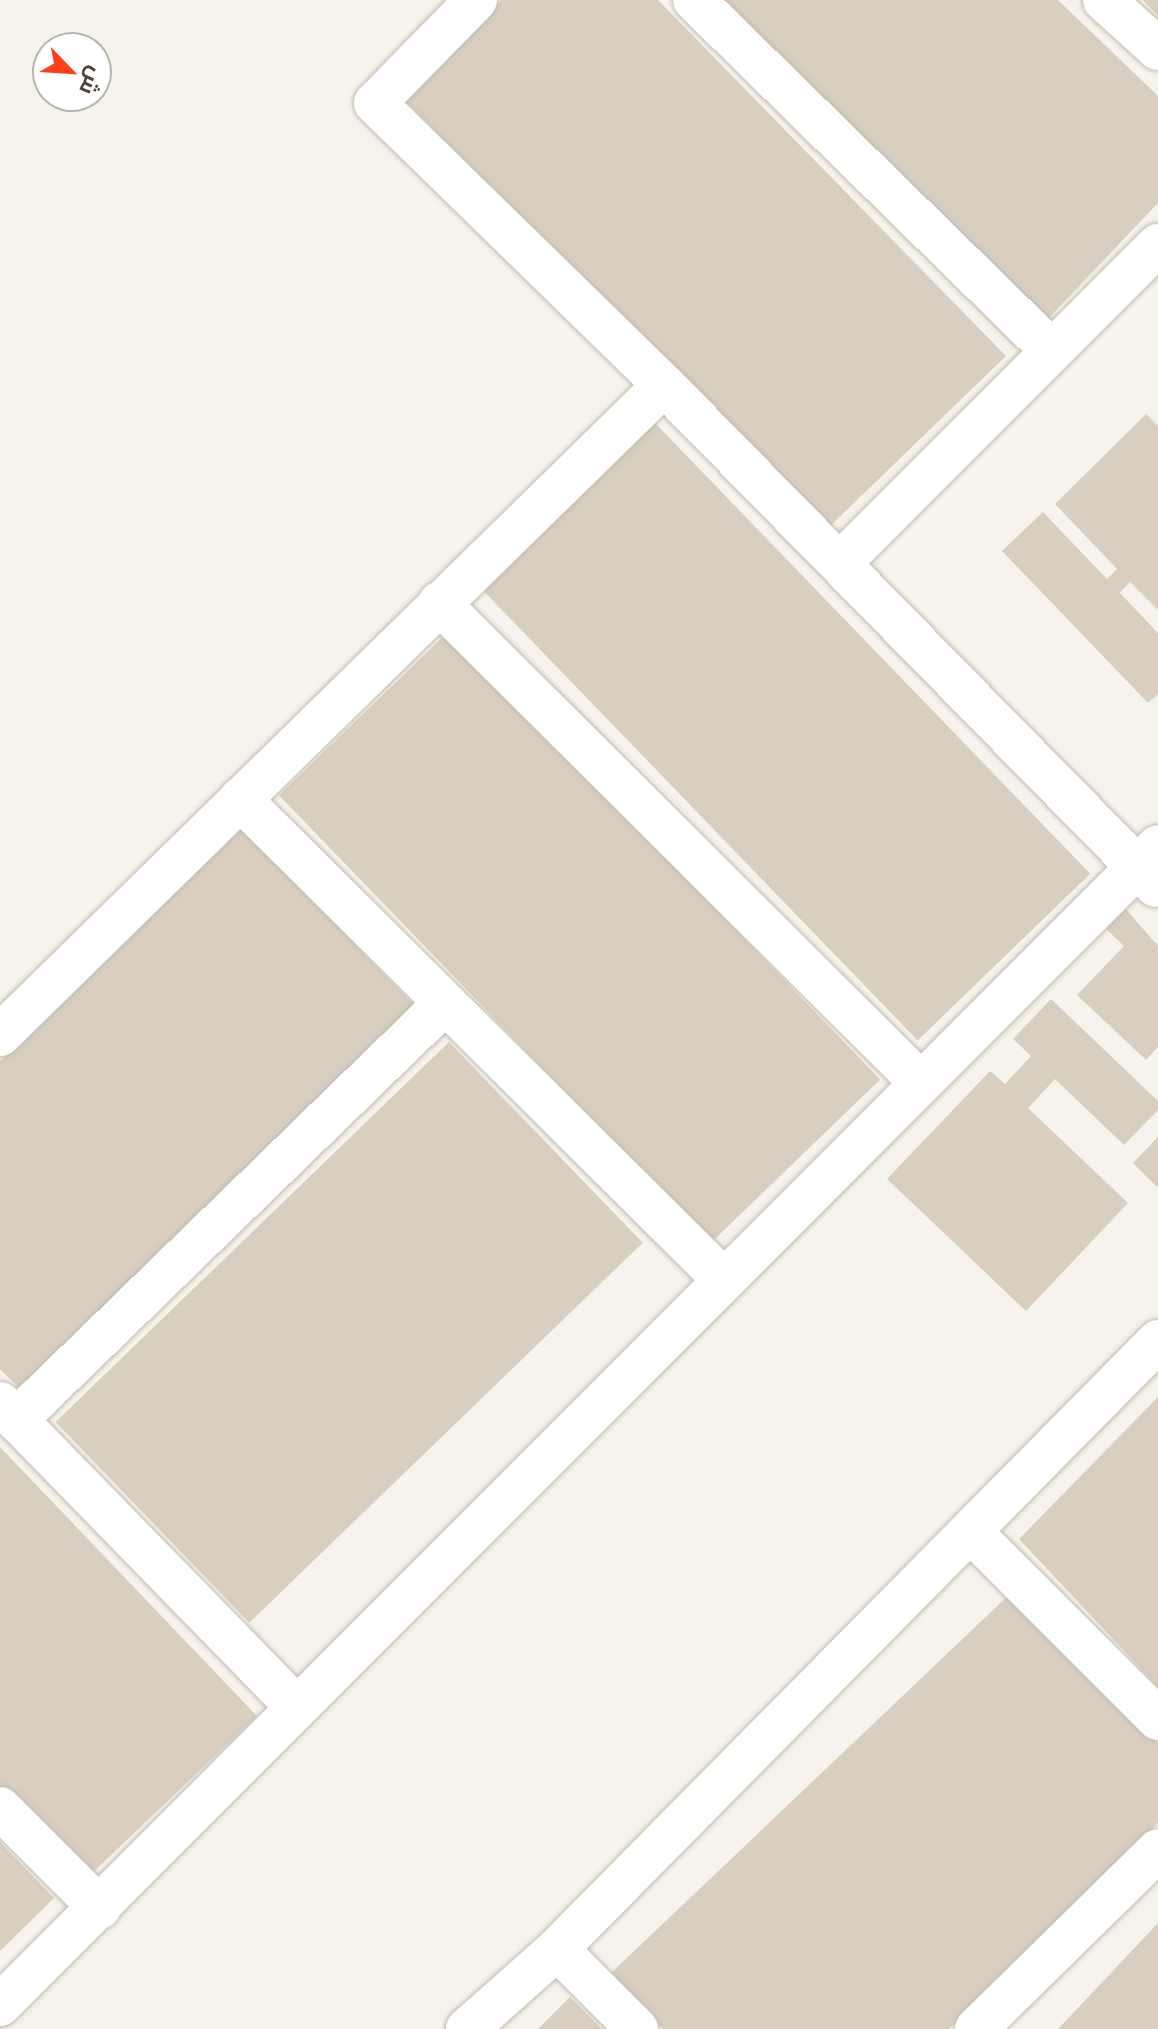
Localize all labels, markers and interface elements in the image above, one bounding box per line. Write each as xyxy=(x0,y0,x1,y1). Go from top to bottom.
north arrow xyxy=(32,32,112,112)
text: ش xyxy=(74,63,110,100)

